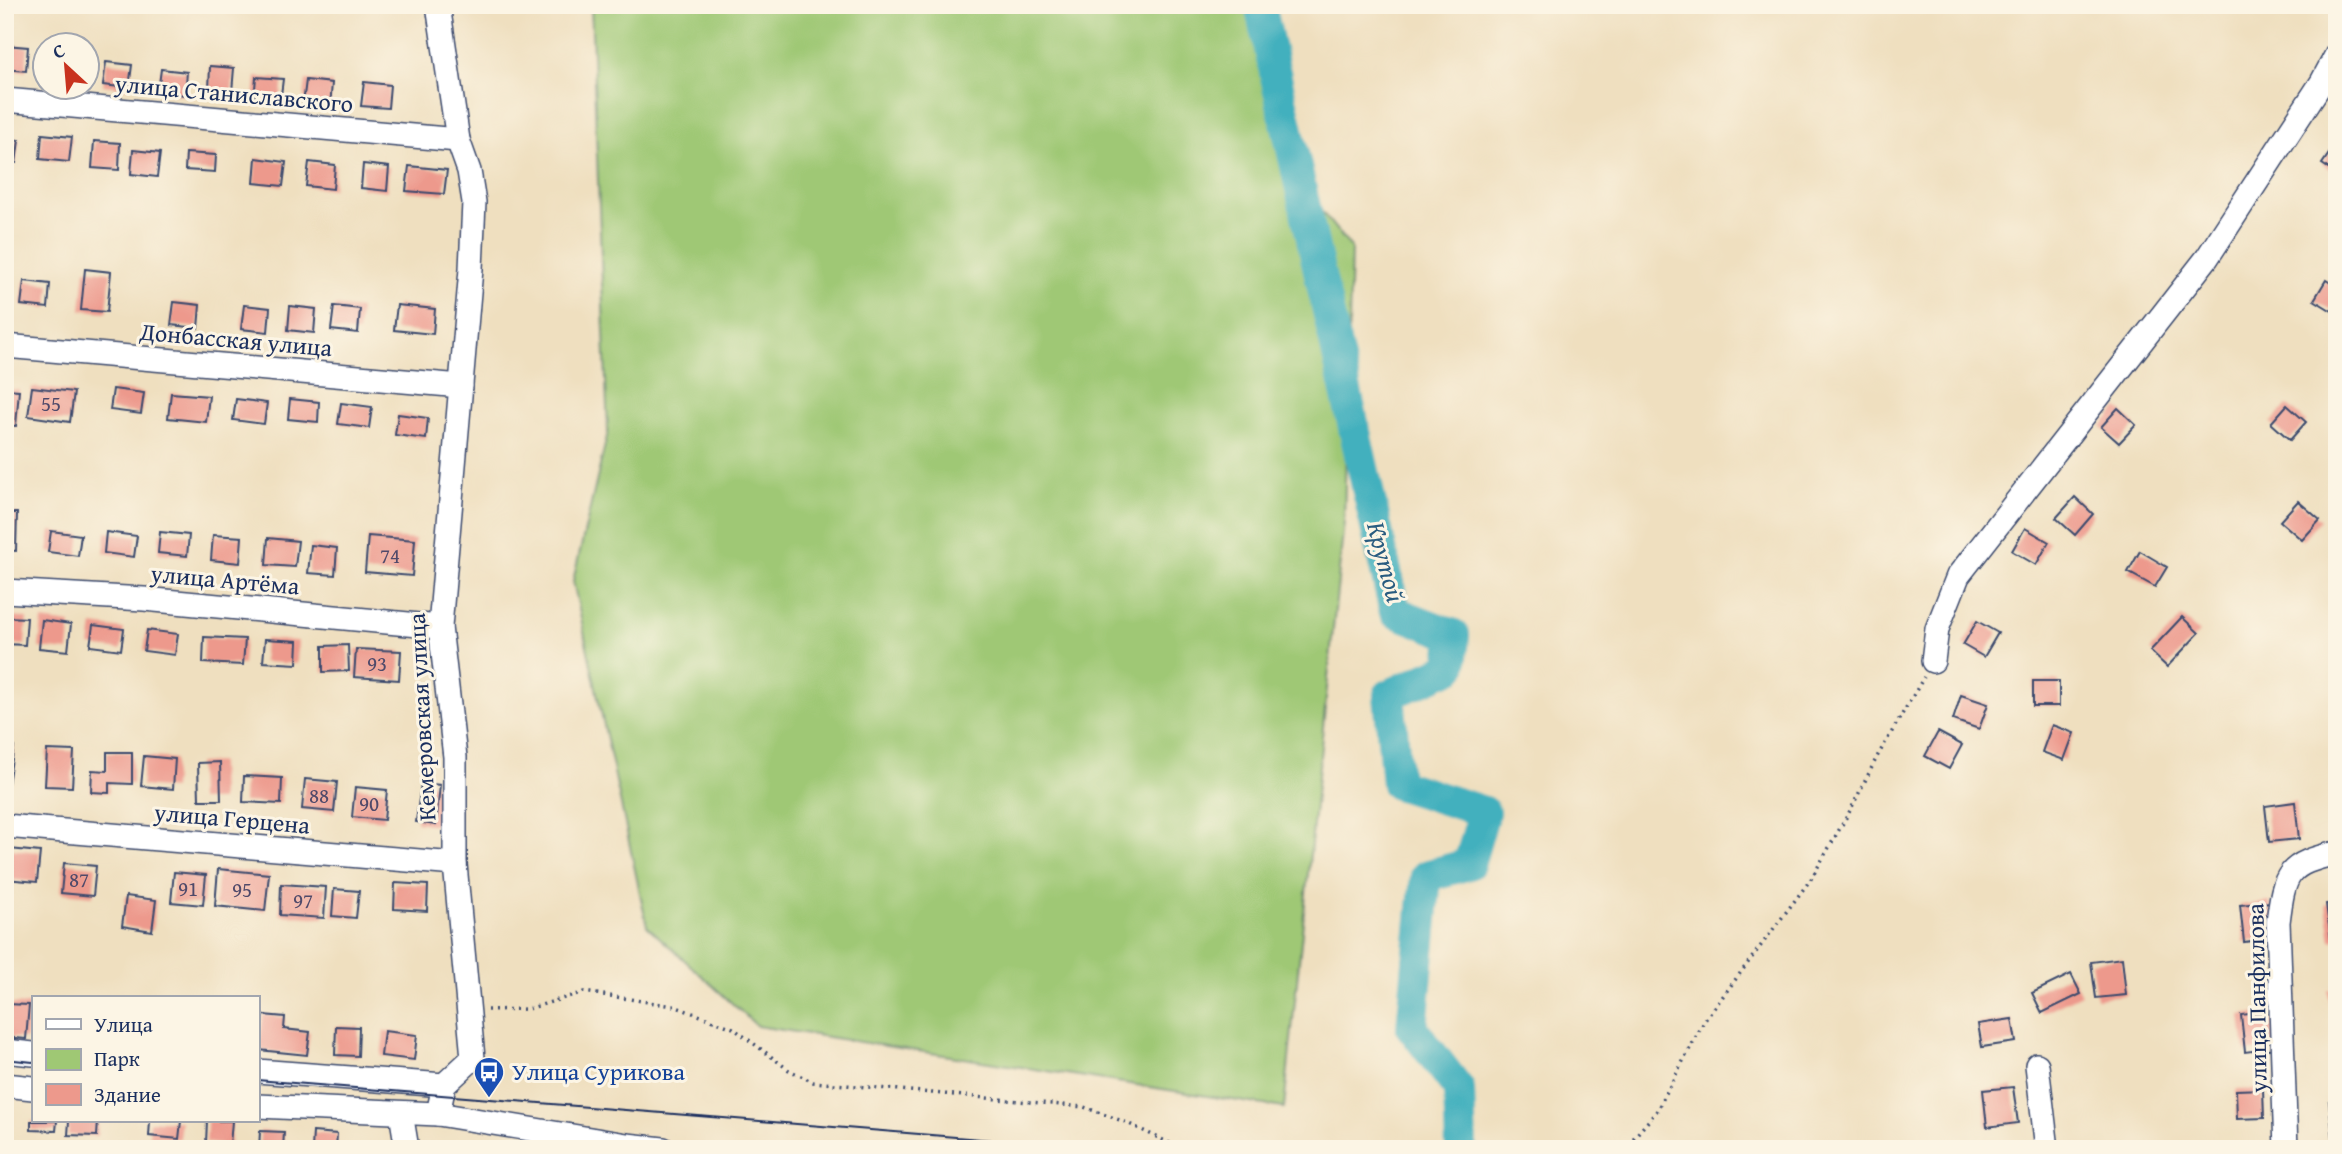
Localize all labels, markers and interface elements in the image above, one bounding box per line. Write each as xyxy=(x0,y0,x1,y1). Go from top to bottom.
north arrow xyxy=(32,32,102,102)
text: С xyxy=(48,36,70,66)
street label: улица Станиславского xyxy=(112,66,355,121)
street label: Донбасская улица xyxy=(138,314,334,365)
house number: 55 xyxy=(41,388,61,419)
water label: Крутой xyxy=(1357,517,1416,607)
house number: 74 xyxy=(380,540,400,571)
street label: улица Артёма xyxy=(148,555,301,603)
street label: Кемеровская улица xyxy=(399,612,444,822)
house number: 93 xyxy=(367,648,387,679)
house number: 88 xyxy=(309,780,329,811)
house number: 90 xyxy=(359,788,379,819)
street label: улица Герцена xyxy=(152,794,312,843)
house number: 87 xyxy=(69,864,89,895)
house number: 91 xyxy=(178,873,198,904)
house number: 95 xyxy=(232,874,252,905)
house number: 97 xyxy=(293,885,313,916)
street label: улица Панфилова xyxy=(2237,902,2276,1094)
legend xyxy=(32,996,259,1122)
text: Улица xyxy=(94,1009,153,1040)
text: Парк xyxy=(94,1043,140,1074)
place label: Улица Сурикова xyxy=(512,1054,685,1089)
bus stop icon: Улица Сурикова xyxy=(472,1055,506,1099)
text: Здание xyxy=(94,1079,161,1110)

